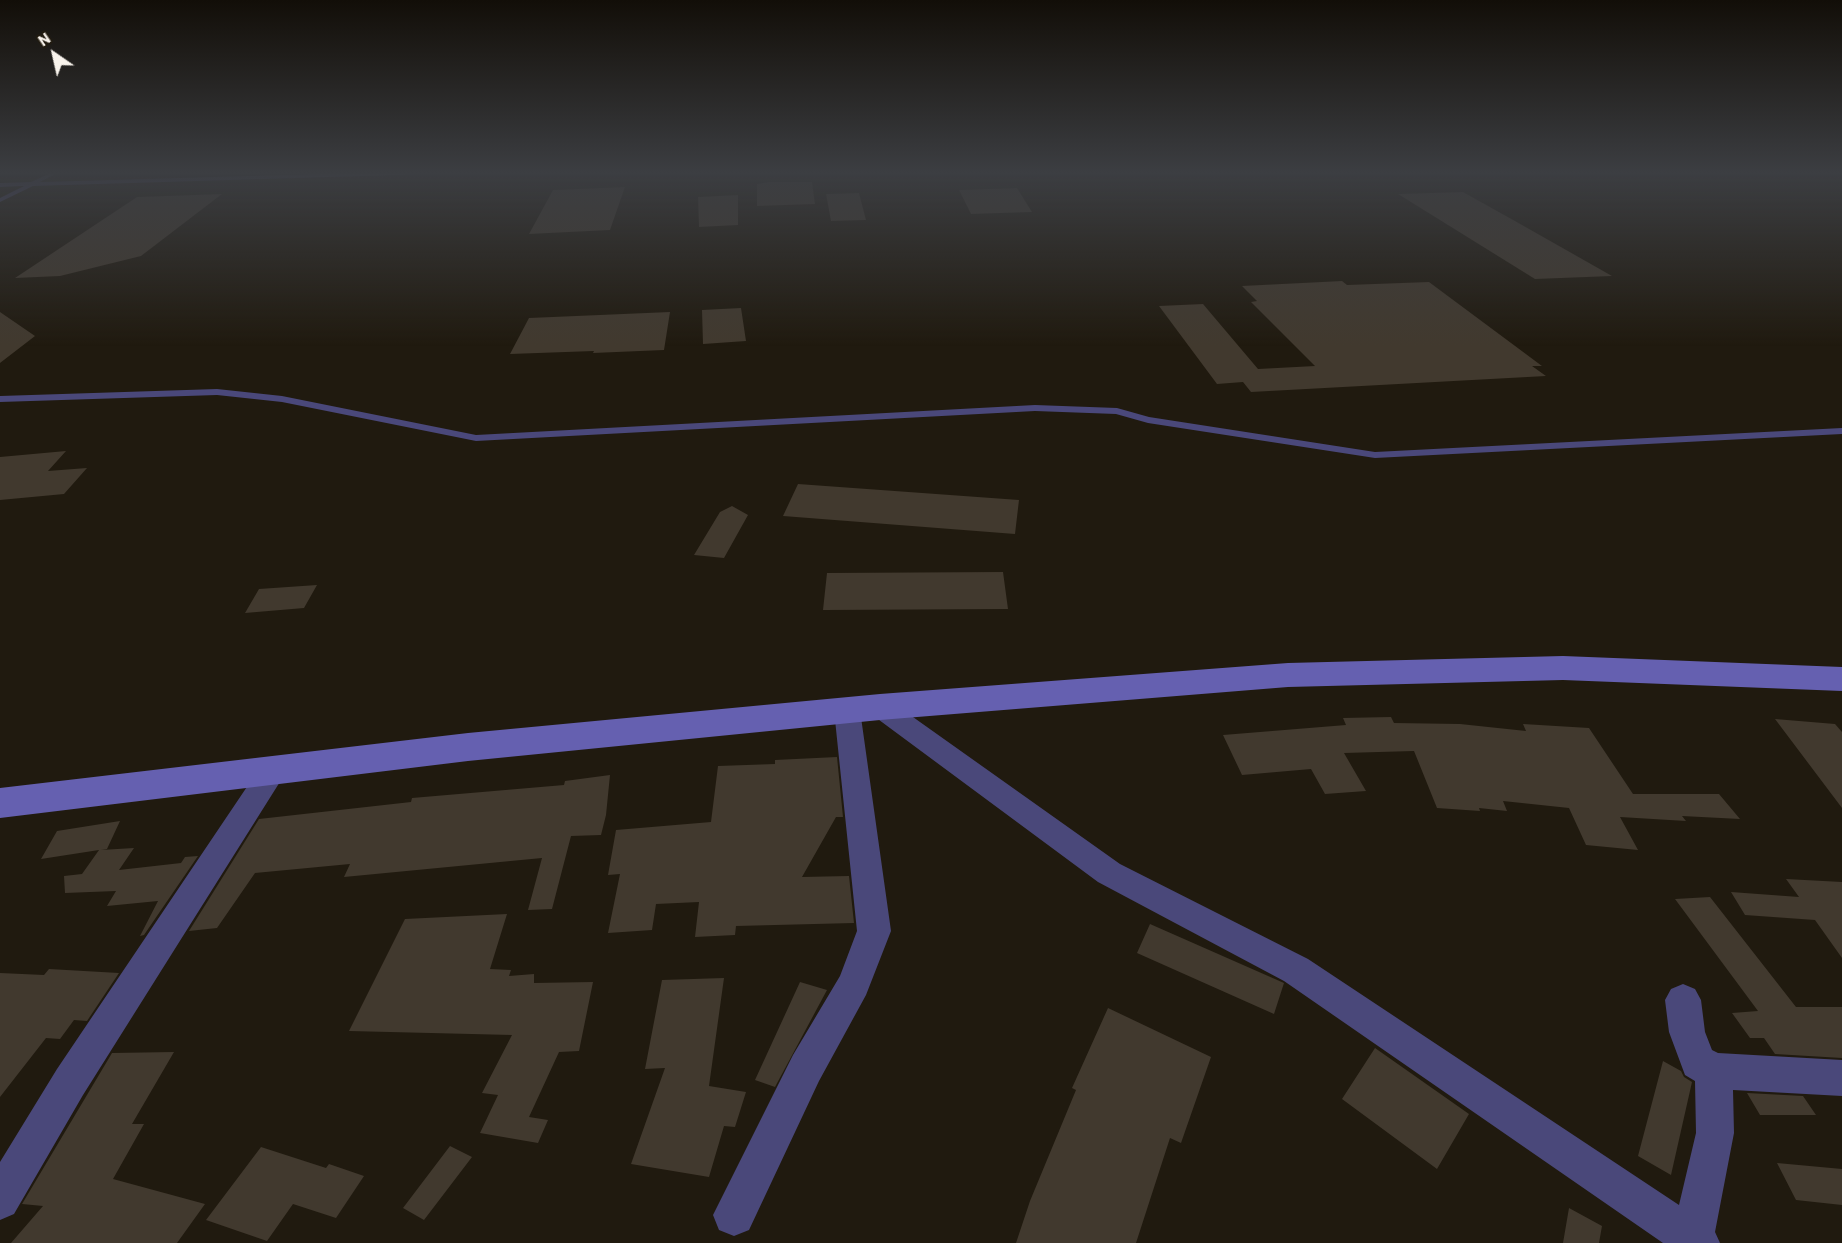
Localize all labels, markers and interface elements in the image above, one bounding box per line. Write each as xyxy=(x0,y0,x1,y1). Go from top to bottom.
north arrow xyxy=(24,24,84,84)
text: N xyxy=(34,28,53,50)

